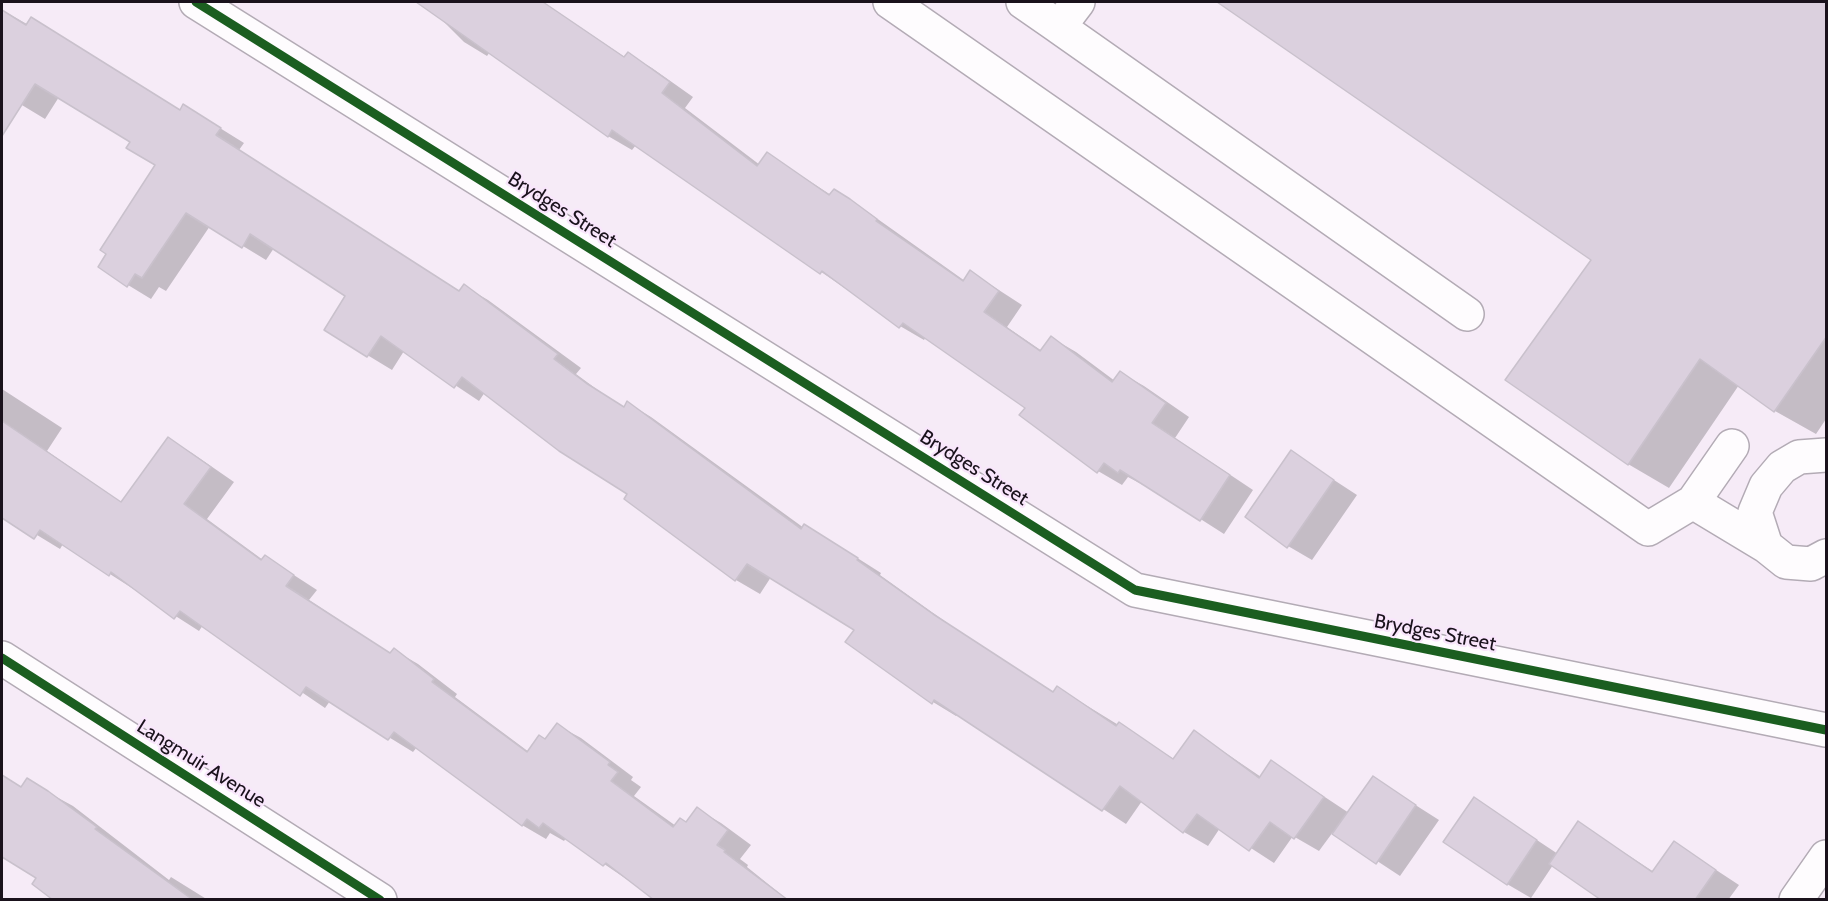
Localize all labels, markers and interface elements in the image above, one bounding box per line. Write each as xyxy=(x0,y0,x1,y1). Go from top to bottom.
street label: Brydges Street xyxy=(503,167,621,253)
street label: Brydges Street xyxy=(915,425,1033,511)
street label: Brydges Street xyxy=(1372,609,1498,657)
street label: Langmuir Avenue xyxy=(132,715,270,813)

